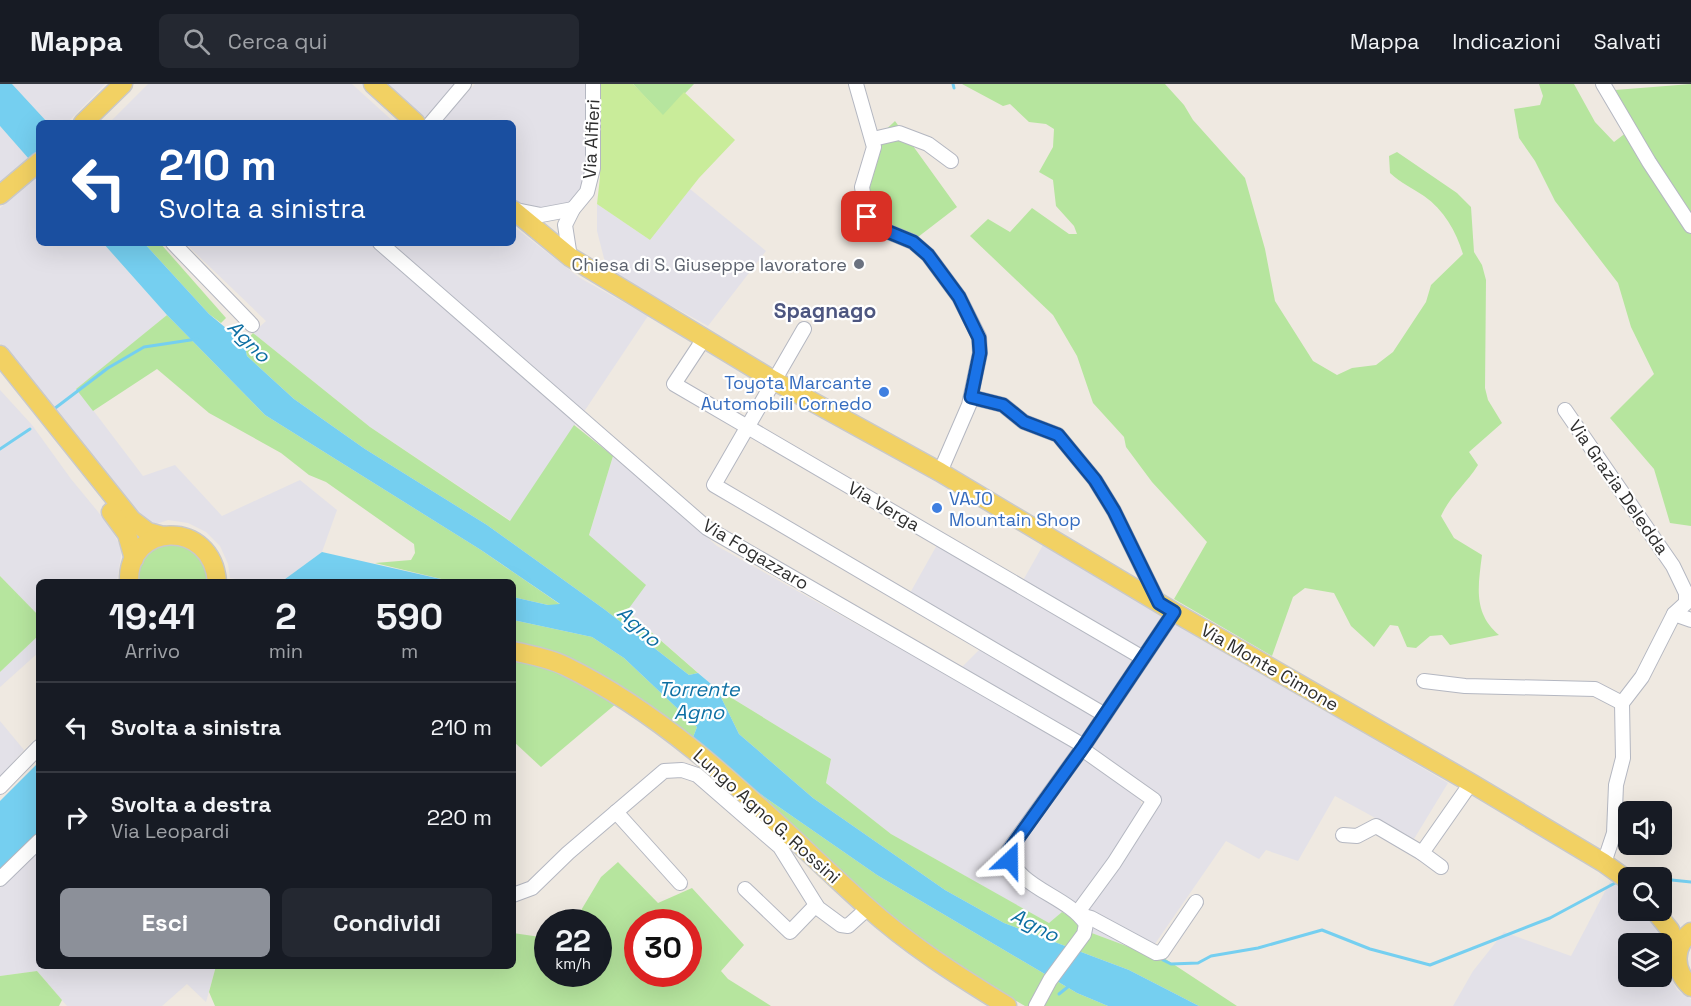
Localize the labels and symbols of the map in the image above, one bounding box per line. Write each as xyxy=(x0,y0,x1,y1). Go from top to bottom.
street label: Via Alfieri xyxy=(577,99,605,179)
pin xyxy=(841,191,892,242)
place label: Chiesa di S. Giuseppe lavoratore xyxy=(572,253,847,276)
marker: Chiesa di S. Giuseppe lavoratore xyxy=(852,257,866,271)
district label: Spagnago xyxy=(774,297,876,324)
water label: Agno xyxy=(222,314,276,368)
place label: Toyota Marcante Automobili Cornedo xyxy=(701,371,872,415)
marker: Toyota Marcante Automobili Cornedo xyxy=(877,385,891,399)
street label: Via Grazia Deledda xyxy=(1564,415,1674,559)
street label: Via Verga xyxy=(844,476,924,536)
place label: VAJO Mountain Shop xyxy=(949,487,1081,531)
marker: VAJO Mountain Shop xyxy=(930,501,944,515)
street label: Via Fogazzaro xyxy=(699,513,813,595)
water label: Agno xyxy=(612,600,667,653)
street label: Via Monte Cimone xyxy=(1197,618,1343,716)
water label: Torrente Agno xyxy=(658,676,741,725)
street label: Lungo Agno G. Rossini xyxy=(689,744,845,888)
position arrow xyxy=(978,828,1042,892)
water label: Agno xyxy=(1007,902,1064,948)
speed limit sign: 30 xyxy=(624,909,702,987)

